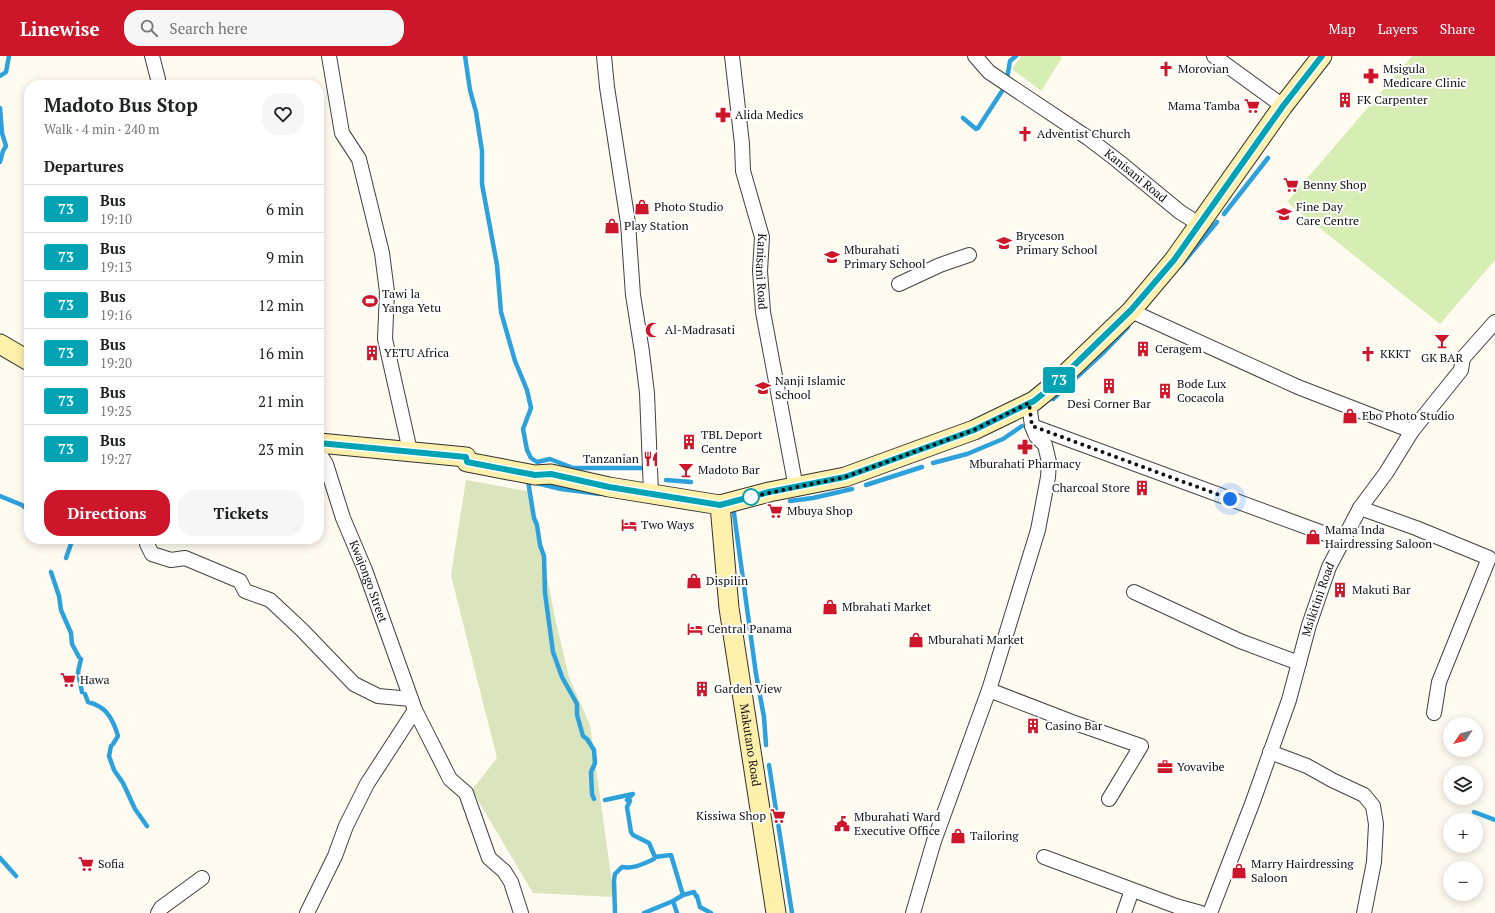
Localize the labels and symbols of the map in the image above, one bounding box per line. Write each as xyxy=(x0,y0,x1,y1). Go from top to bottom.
church icon: Morovian xyxy=(1157,60,1175,78)
place label: Morovian xyxy=(1178,61,1229,76)
place label: Msigula Medicare Clinic xyxy=(1383,61,1467,90)
pharmacy icon: Msigula Medicare Clinic xyxy=(1362,67,1380,85)
building icon: FK Carpenter xyxy=(1336,91,1354,109)
place label: FK Carpenter xyxy=(1357,92,1428,107)
supermarket icon: Mama Tamba xyxy=(1243,97,1261,115)
place label: Mama Tamba xyxy=(1168,98,1240,113)
pharmacy icon: Alida Medics xyxy=(714,106,732,124)
place label: Alida Medics xyxy=(735,107,804,122)
church icon: Adventist Church xyxy=(1016,125,1034,143)
place label: Adventist Church xyxy=(1037,126,1130,141)
street label: Kanisani Road xyxy=(1102,145,1171,205)
supermarket icon: Benny Shop xyxy=(1282,176,1300,194)
place label: Benny Shop xyxy=(1303,177,1367,192)
shop icon: Photo Studio xyxy=(633,198,651,216)
place label: Photo Studio xyxy=(654,199,724,214)
place label: Fine Day Care Centre xyxy=(1296,199,1359,228)
school or university icon: Fine Day Care Centre xyxy=(1275,205,1293,223)
shop icon: Play Station xyxy=(603,217,621,235)
place label: Play Station xyxy=(624,218,689,233)
place label: Bryceson Primary School xyxy=(1016,228,1098,257)
street label: Kanisani Road xyxy=(753,233,771,311)
school or university icon: Bryceson Primary School xyxy=(995,234,1013,252)
place label: Mburahati Primary School xyxy=(844,242,926,271)
school or university icon: Mburahati Primary School xyxy=(823,248,841,266)
place label: Tawi la Yanga Yetu xyxy=(382,286,441,315)
sports icon: Tawi la Yanga Yetu xyxy=(361,292,379,310)
mosque icon: Al-Madrasati xyxy=(644,321,662,339)
place label: Al-Madrasati xyxy=(665,322,735,337)
bar icon: GK BAR xyxy=(1433,332,1451,350)
building icon: Ceragem xyxy=(1134,340,1152,358)
place label: Ceragem xyxy=(1155,341,1202,356)
building icon: YETU Africa xyxy=(363,344,381,362)
place label: YETU Africa xyxy=(384,345,449,360)
church icon: KKKT xyxy=(1359,345,1377,363)
place label: KKKT xyxy=(1380,346,1411,361)
place label: GK BAR xyxy=(1421,350,1463,365)
line badge: 73 xyxy=(1041,367,1077,393)
place label: Nanji Islamic School xyxy=(775,373,846,402)
place label: Bode Lux Cocacola xyxy=(1177,376,1227,405)
building icon: Desi Corner Bar xyxy=(1100,377,1118,395)
school or university icon: Nanji Islamic School xyxy=(754,379,772,397)
building icon: Bode Lux Cocacola xyxy=(1156,382,1174,400)
place label: Desi Corner Bar xyxy=(1067,396,1151,411)
shop icon: Ebo Photo Studio xyxy=(1341,407,1359,425)
place label: Ebo Photo Studio xyxy=(1362,408,1455,423)
place label: TBL Deport Centre xyxy=(701,427,763,456)
building icon: TBL Deport Centre xyxy=(680,433,698,451)
pharmacy icon: Mburahati Pharmacy xyxy=(1016,438,1034,456)
restaurant icon: Tanzanian xyxy=(642,450,660,468)
place label: Tanzanian xyxy=(583,451,639,466)
place label: Mburahati Pharmacy xyxy=(969,456,1082,471)
bar icon: Madoto Bar xyxy=(677,461,695,479)
place label: Madoto Bar xyxy=(698,462,760,477)
building icon: Charcoal Store xyxy=(1133,479,1151,497)
place label: Charcoal Store xyxy=(1052,480,1130,495)
unlabelled marker xyxy=(742,488,760,506)
your location xyxy=(1220,489,1240,509)
supermarket icon: Mbuya Shop xyxy=(766,502,784,520)
place label: Mbuya Shop xyxy=(787,503,853,518)
hotel icon: Two Ways xyxy=(620,516,638,534)
place label: Two Ways xyxy=(641,517,694,532)
place label: Mama Inda Hairdressing Saloon xyxy=(1325,522,1432,551)
shop icon: Mama Inda Hairdressing Saloon xyxy=(1304,528,1322,546)
street label: Kwajongo Street xyxy=(346,538,391,625)
street label: Msikitini Road xyxy=(1298,559,1338,638)
shop icon: Dispilin xyxy=(685,572,703,590)
place label: Dispilin xyxy=(706,573,748,588)
building icon: Makuti Bar xyxy=(1331,581,1349,599)
place label: Makuti Bar xyxy=(1352,582,1411,597)
shop icon: Mbrahati Market xyxy=(821,598,839,616)
place label: Mbrahati Market xyxy=(842,599,932,614)
hotel icon: Central Panama xyxy=(686,620,704,638)
place label: Central Panama xyxy=(707,621,792,636)
shop icon: Mburahati Market xyxy=(907,631,925,649)
place label: Mburahati Market xyxy=(928,632,1025,647)
supermarket icon: Hawa xyxy=(59,671,77,689)
place label: Hawa xyxy=(80,672,110,687)
building icon: Garden View xyxy=(693,680,711,698)
place label: Garden View xyxy=(714,681,782,696)
street label: Makutano Road xyxy=(737,702,764,788)
building icon: Casino Bar xyxy=(1024,717,1042,735)
north arrow xyxy=(1443,717,1483,757)
place label: Casino Bar xyxy=(1045,718,1103,733)
office icon: Yovavibe xyxy=(1156,758,1174,776)
place label: Yovavibe xyxy=(1177,759,1224,774)
supermarket icon: Kissiwa Shop xyxy=(769,807,787,825)
place label: Kissiwa Shop xyxy=(696,808,766,823)
place label: Mburahati Ward Executive Office xyxy=(854,809,941,838)
public building icon: Mburahati Ward Executive Office xyxy=(833,815,851,833)
shop icon: Tailoring xyxy=(949,827,967,845)
place label: Tailoring xyxy=(970,828,1019,843)
supermarket icon: Sofia xyxy=(77,855,95,873)
place label: Sofia xyxy=(98,856,124,871)
place label: Marry Hairdressing Saloon xyxy=(1251,856,1354,885)
shop icon: Marry Hairdressing Saloon xyxy=(1230,862,1248,880)

